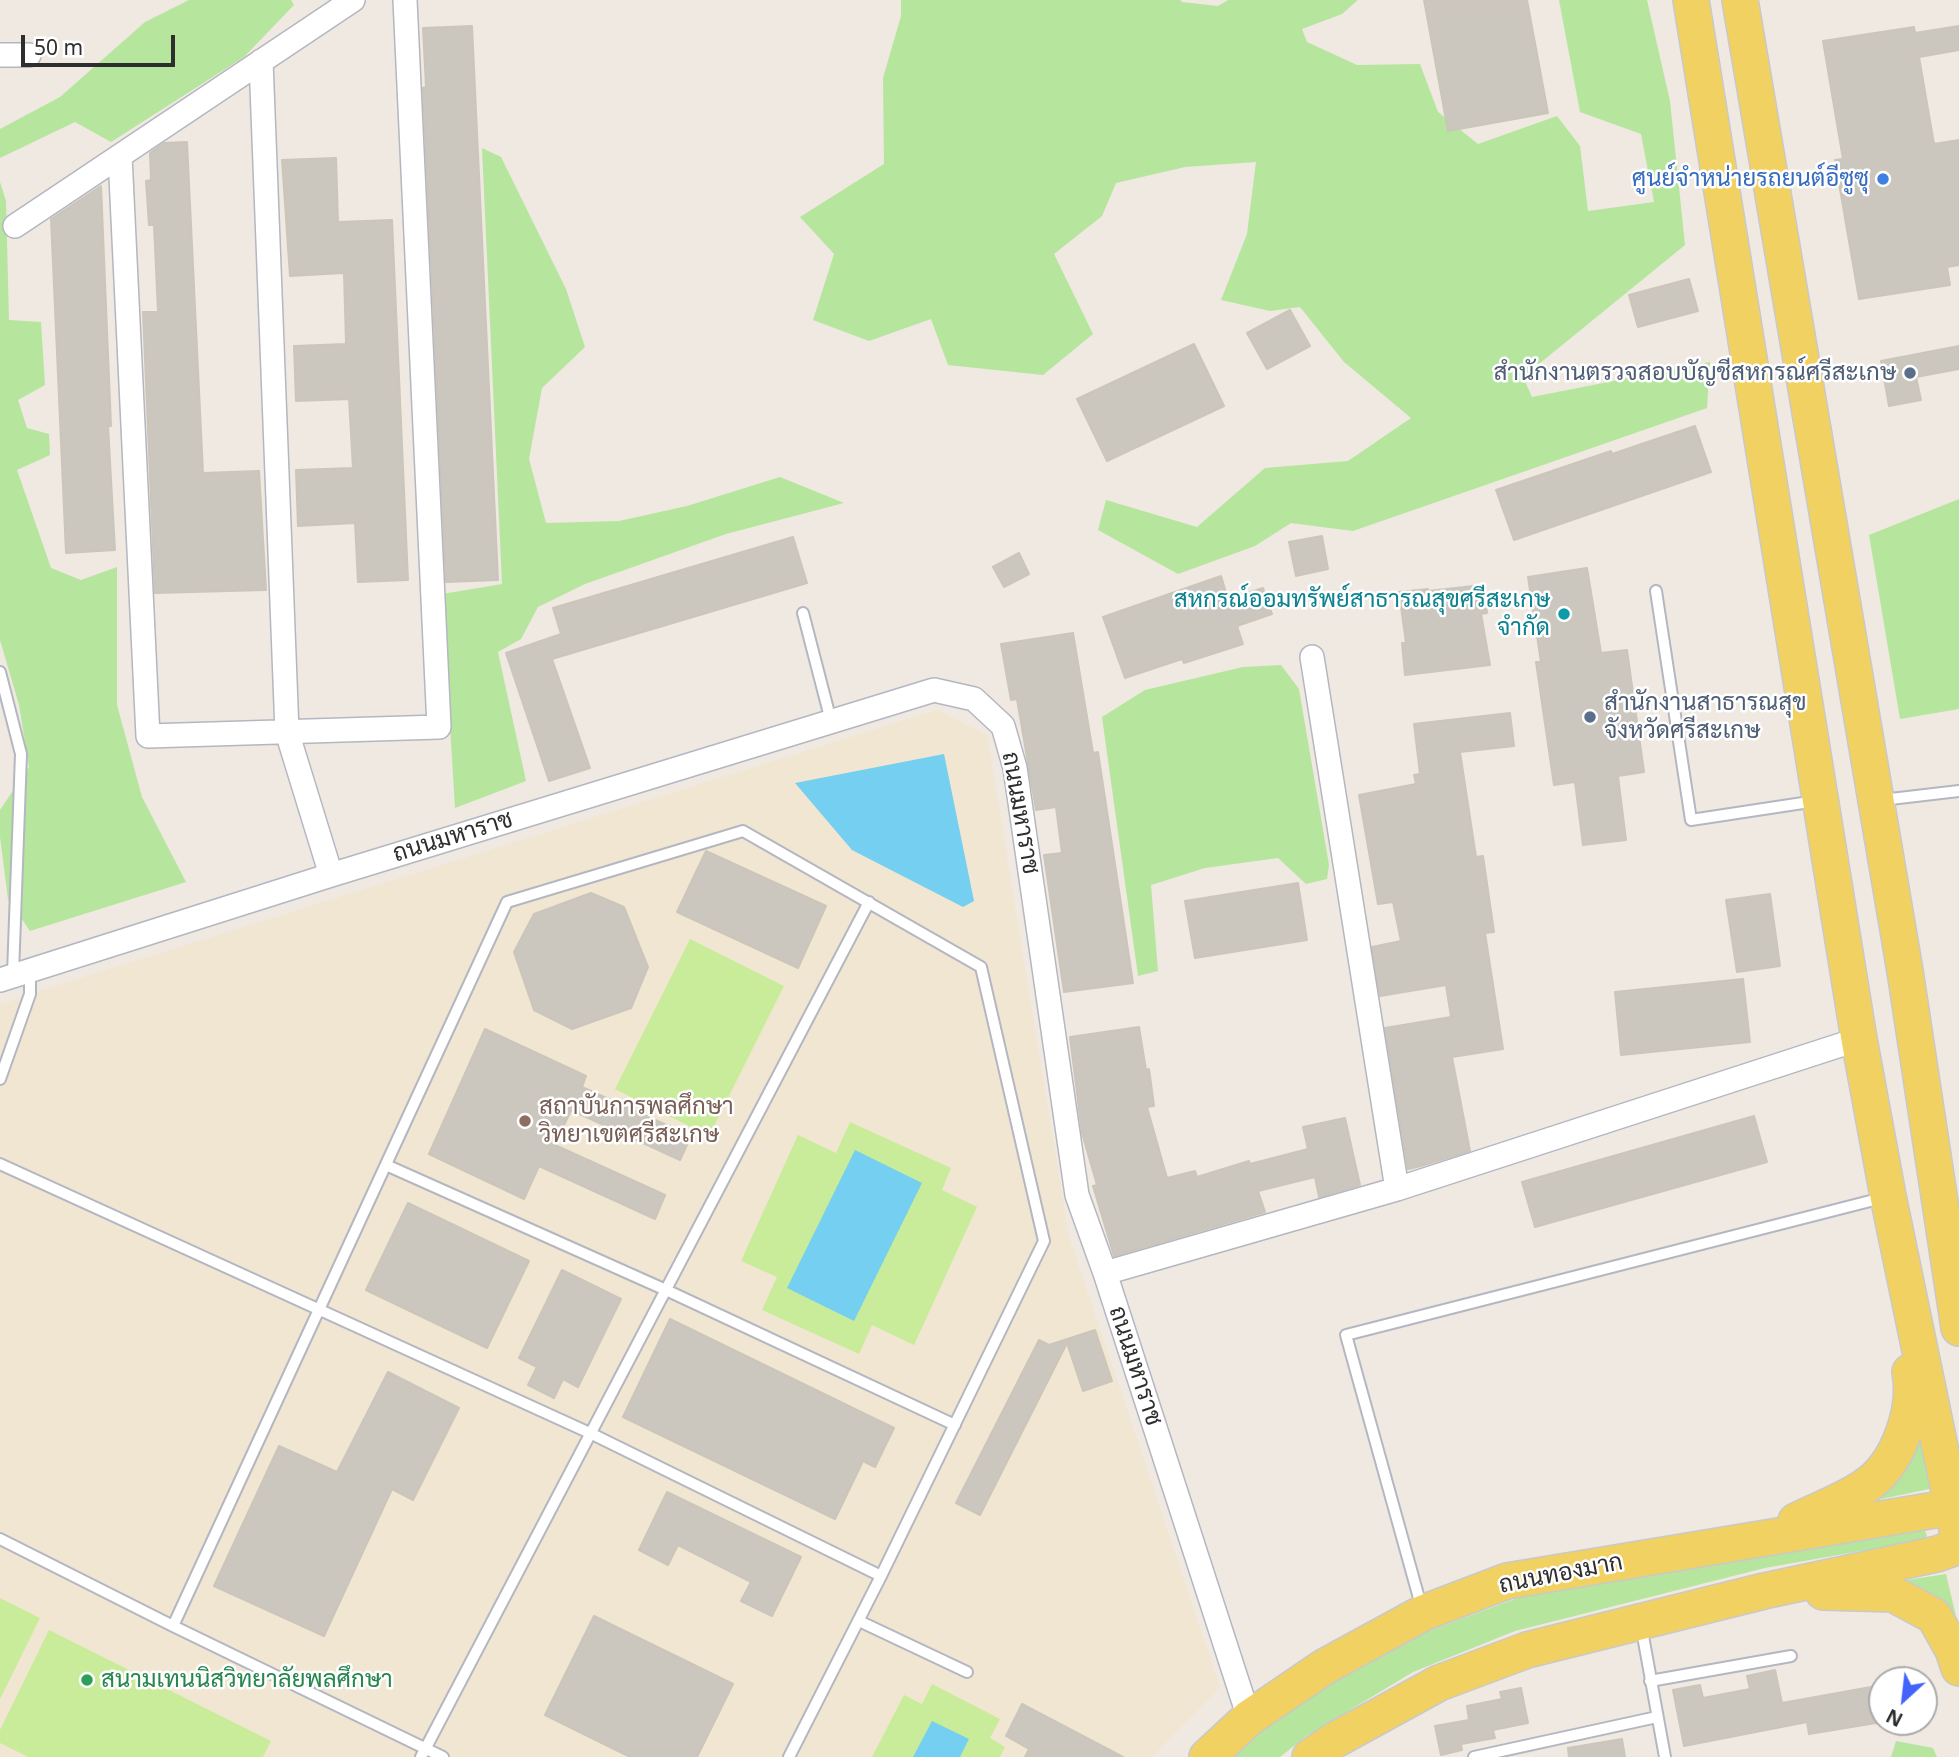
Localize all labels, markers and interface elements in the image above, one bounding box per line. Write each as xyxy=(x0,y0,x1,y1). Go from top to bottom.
scale bar xyxy=(24,21,178,65)
text: 50 m xyxy=(34,33,83,61)
place label: ศูนย์จำหน่ายรถยนต์อีซูซุ xyxy=(1632,165,1869,193)
marker: ศูนย์จำหน่ายรถยนต์อีซูซุ xyxy=(1875,171,1891,187)
place label: สำนักงานตรวจสอบบัญชีสหกรณ์ศรีสะเกษ xyxy=(1493,359,1896,387)
marker: สำนักงานตรวจสอบบัญชีสหกรณ์ศรีสะเกษ xyxy=(1902,365,1918,381)
place label: สหกรณ์ออมทรัพย์สาธารณสุขศรีสะเกษ จำกัด xyxy=(1174,586,1550,642)
marker: สหกรณ์ออมทรัพย์สาธารณสุขศรีสะเกษ จำกัด xyxy=(1556,606,1572,622)
place label: สำนักงานสาธารณสุข จังหวัดศรีสะเกษ xyxy=(1604,689,1806,745)
marker: สำนักงานสาธารณสุข จังหวัดศรีสะเกษ xyxy=(1582,709,1598,725)
street label: ถนนมหาราช xyxy=(995,749,1045,877)
street label: ถนนมหาราช xyxy=(390,805,516,869)
place label: สถาบันการพลศึกษา วิทยาเขตศรีสะเกษ xyxy=(539,1093,734,1149)
marker: สถาบันการพลศึกษา วิทยาเขตศรีสะเกษ xyxy=(517,1113,533,1129)
street label: ถนนมหาราช xyxy=(1102,1303,1168,1429)
street label: ถนนทองมาก xyxy=(1497,1548,1625,1600)
place label: สนามเทนนิสวิทยาลัยพลศึกษา xyxy=(101,1666,393,1694)
north arrow xyxy=(1868,1666,1938,1736)
marker: สนามเทนนิสวิทยาลัยพลศึกษา xyxy=(79,1672,95,1688)
text: N xyxy=(1882,1703,1907,1733)

